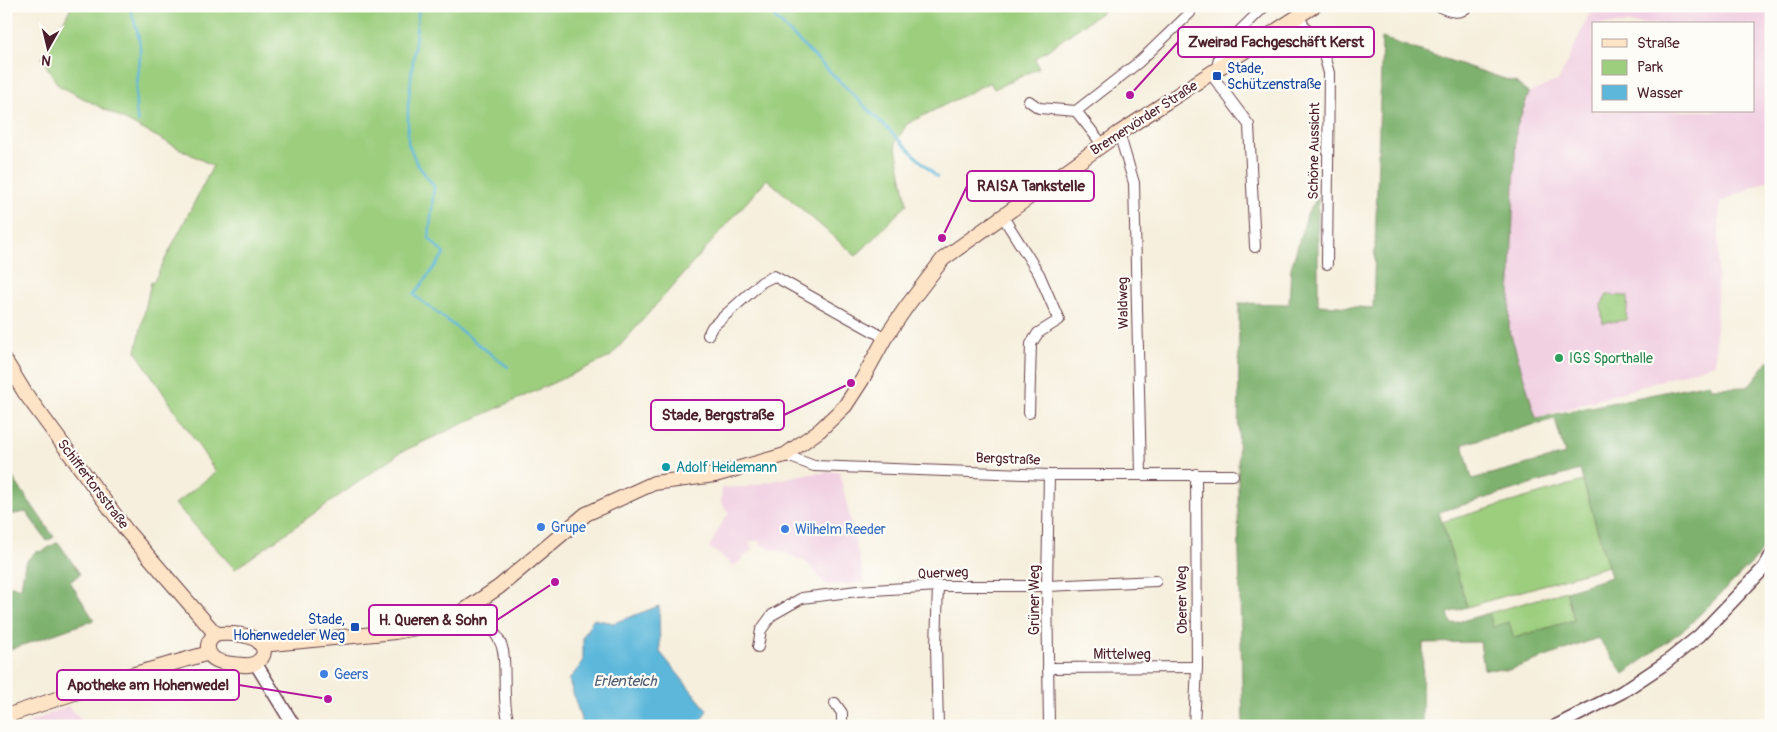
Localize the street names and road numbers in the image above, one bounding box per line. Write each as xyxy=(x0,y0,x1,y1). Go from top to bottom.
street label: Bremervörder Straße xyxy=(1087,77,1201,159)
street label: Schöne Aussicht xyxy=(1305,102,1323,200)
street label: Waldweg xyxy=(1114,277,1132,329)
street label: Schiffertorsstraße xyxy=(54,436,132,532)
street label: Bergstraße xyxy=(975,449,1041,469)
street label: Querweg xyxy=(917,564,969,582)
street label: Grüner Weg xyxy=(1026,565,1043,635)
street label: Oberer Weg xyxy=(1173,566,1191,634)
street label: Mittelweg xyxy=(1093,646,1151,663)

